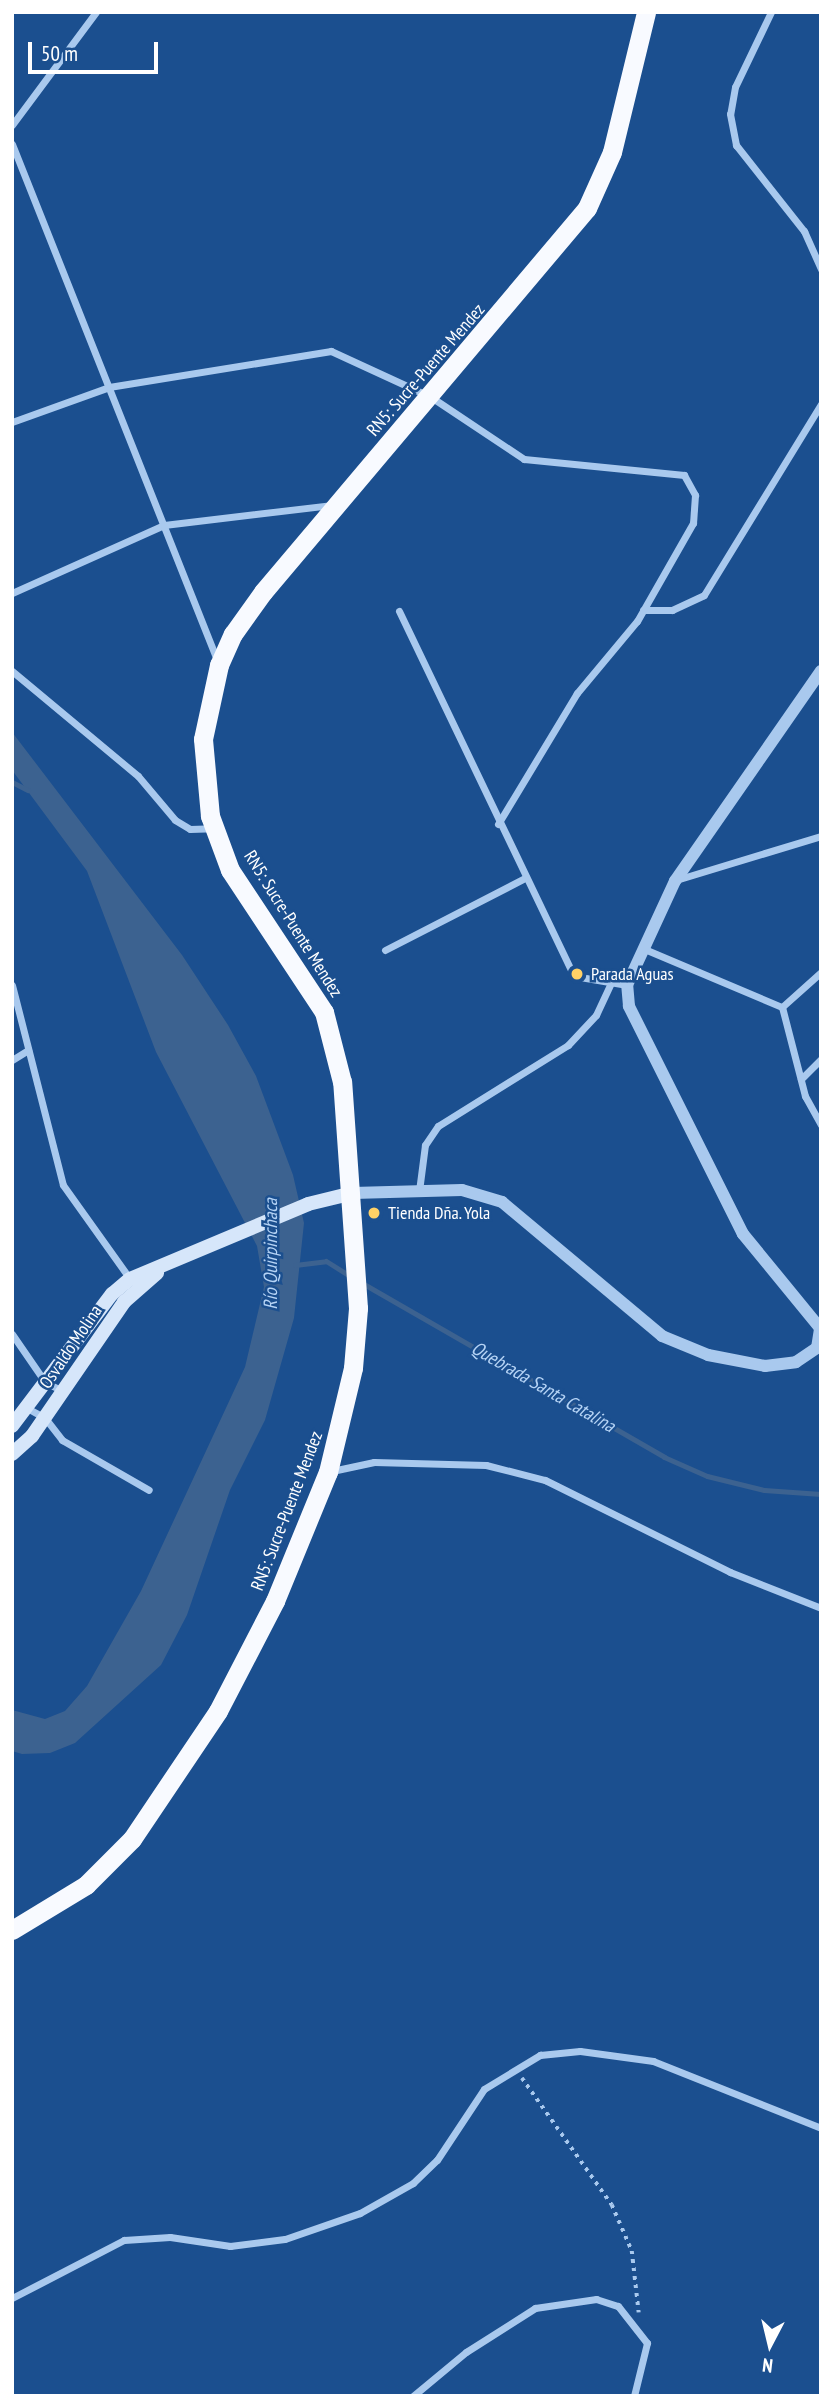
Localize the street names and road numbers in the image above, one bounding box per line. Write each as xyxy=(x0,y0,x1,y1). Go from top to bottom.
street label: RN5: Sucre-Puente Mendez xyxy=(363,299,489,441)
street label: RN5: Sucre-Puente Mendez xyxy=(239,847,347,1001)
street label: Osvaldo Molina xyxy=(35,1301,107,1393)
street label: RN5: Sucre-Puente Mendez xyxy=(247,1428,327,1594)

